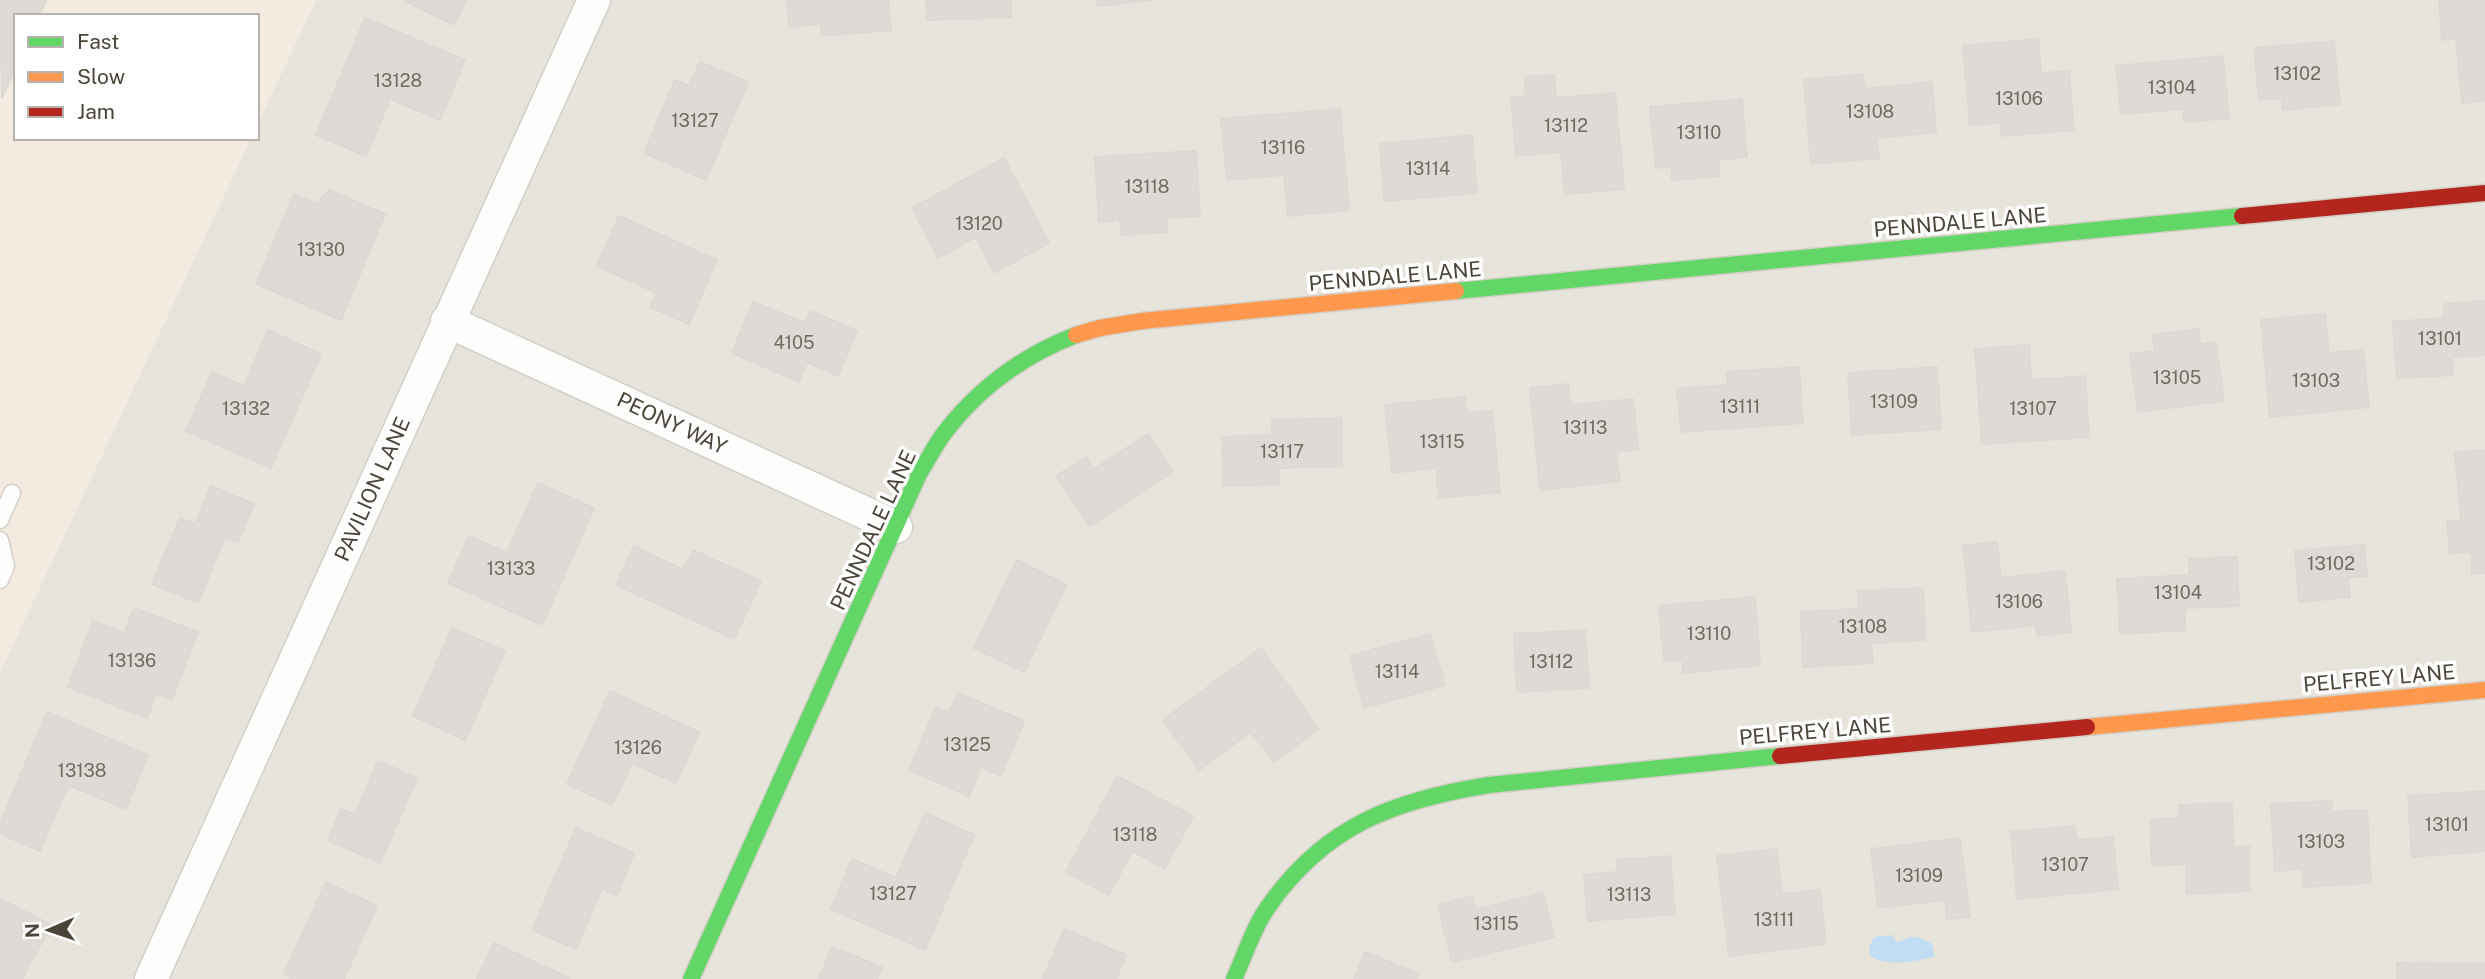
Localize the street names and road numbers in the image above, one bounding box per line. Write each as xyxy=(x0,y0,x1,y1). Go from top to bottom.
street label: PENNDALE LANE xyxy=(1872,202,2048,242)
street label: PENNDALE LANE xyxy=(1307,256,1483,296)
street label: PEONY WAY xyxy=(613,387,731,459)
street label: PAVILION LANE xyxy=(329,413,415,565)
street label: PENNDALE LANE xyxy=(825,446,921,614)
street label: PELFREY LANE xyxy=(2302,659,2456,697)
street label: PELFREY LANE xyxy=(1738,712,1892,750)

